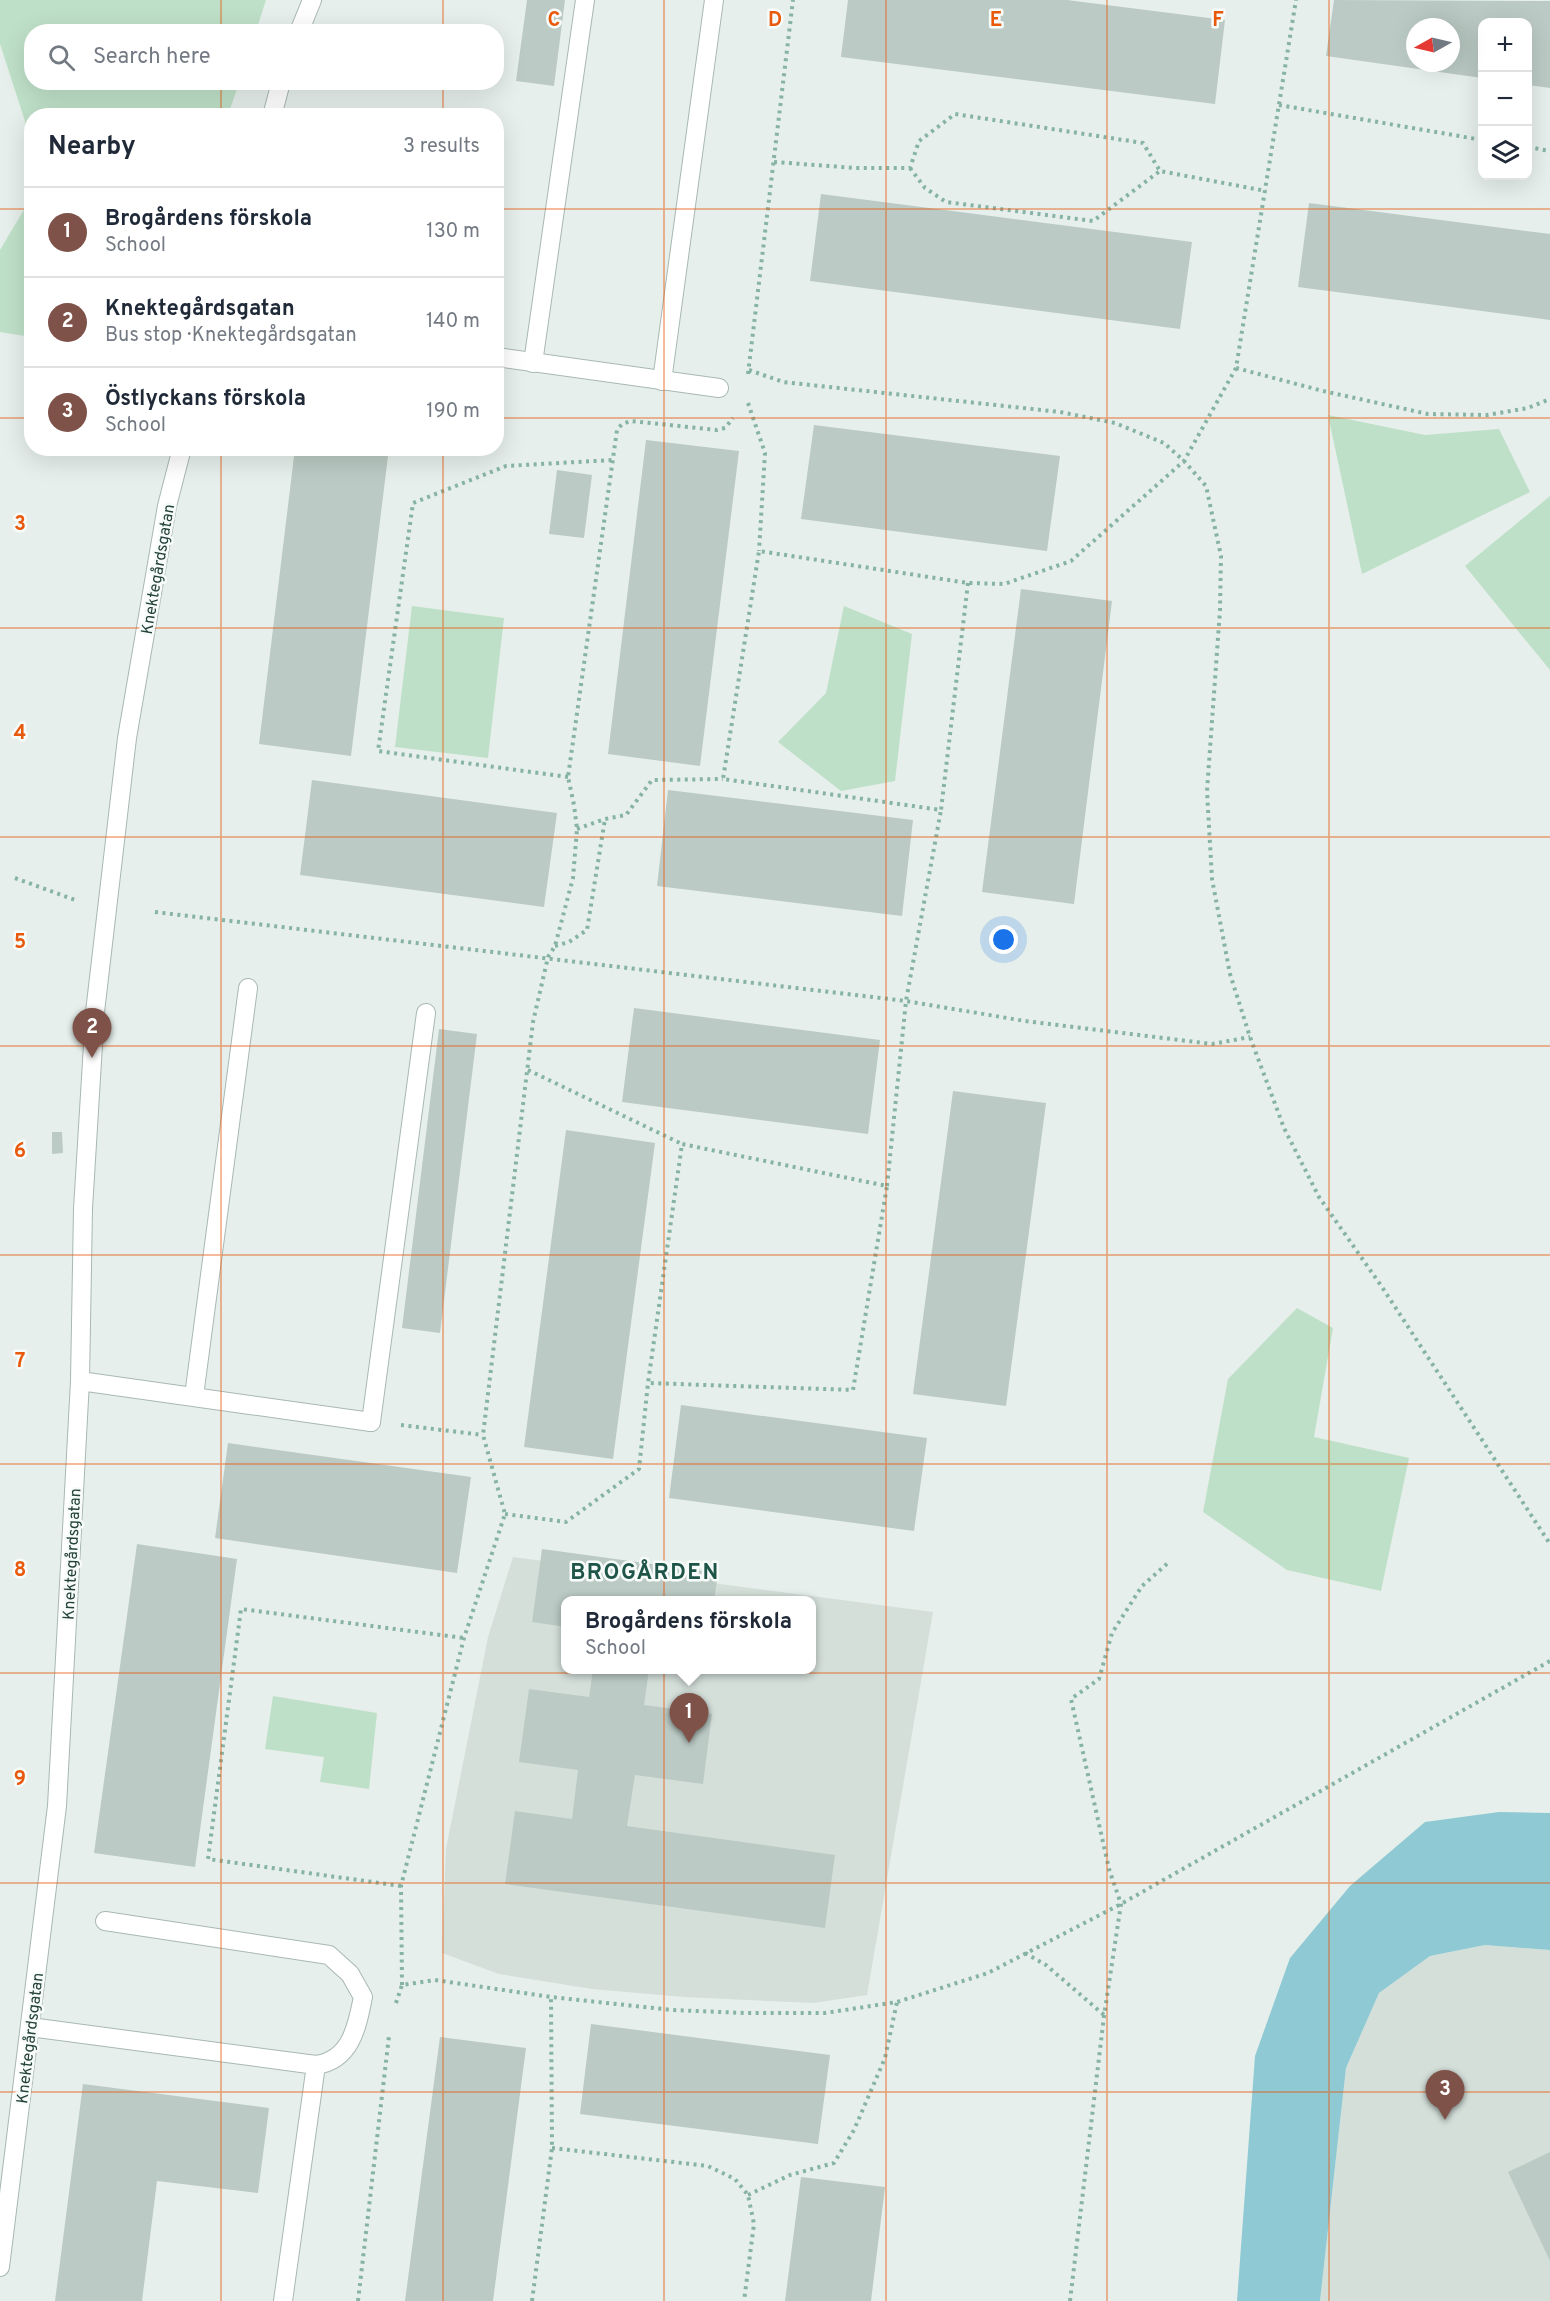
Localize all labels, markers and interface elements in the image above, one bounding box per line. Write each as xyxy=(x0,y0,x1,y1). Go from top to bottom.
text: C xyxy=(548,8,560,34)
text: D xyxy=(768,8,782,34)
text: E xyxy=(990,8,1002,34)
text: F xyxy=(1212,8,1224,34)
north arrow xyxy=(1406,18,1460,72)
map controls xyxy=(1478,18,1532,180)
button: + xyxy=(1478,18,1532,72)
search box xyxy=(24,24,504,90)
icon: search xyxy=(45,41,78,74)
text: Search here xyxy=(93,44,211,71)
button: − xyxy=(1478,72,1532,126)
button: layers xyxy=(1478,126,1532,180)
text: Nearby xyxy=(48,131,136,164)
text: 3 results xyxy=(403,134,480,160)
text: Brogårdens förskola xyxy=(105,206,312,233)
text: 1 xyxy=(64,219,72,245)
text: 130 m xyxy=(426,219,480,245)
text: School xyxy=(105,233,166,259)
text: Knektegårdsgatan xyxy=(105,296,295,323)
text: 2 xyxy=(61,309,74,335)
text: 140 m xyxy=(426,309,480,335)
text: Bus stop · Knektegårdsgatan xyxy=(105,323,357,349)
text: Östlyckans förskola xyxy=(105,386,306,413)
text: 3 xyxy=(62,399,74,425)
text: 190 m xyxy=(426,399,480,425)
text: School xyxy=(105,413,166,439)
street label: Knektegårdsgatan xyxy=(138,503,180,636)
text: 3 xyxy=(14,512,26,538)
text: 4 xyxy=(14,721,26,747)
your location xyxy=(989,925,1018,954)
text: 5 xyxy=(14,930,26,956)
pin: 2 xyxy=(72,1008,112,1058)
text: 6 xyxy=(14,1139,26,1165)
text: 7 xyxy=(15,1349,25,1375)
street label: Knektegårdsgatan xyxy=(60,1488,86,1621)
text: 8 xyxy=(14,1558,26,1584)
district label: BROGÅRDEN xyxy=(570,1559,720,1587)
popup xyxy=(561,1596,816,1674)
text: Brogårdens förskola xyxy=(585,1609,792,1636)
text: School xyxy=(585,1636,646,1662)
pin: 1 xyxy=(670,1694,708,1743)
text: 9 xyxy=(14,1767,26,1793)
street label: Knektegårdsgatan xyxy=(13,1972,49,2105)
pin: 3 xyxy=(1426,2070,1464,2120)

